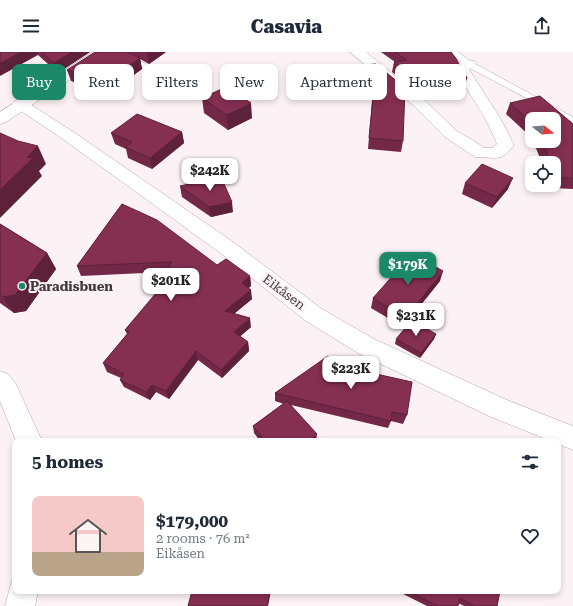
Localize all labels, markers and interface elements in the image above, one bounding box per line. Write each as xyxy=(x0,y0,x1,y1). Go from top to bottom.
icon: menu xyxy=(20,15,42,37)
icon: share xyxy=(531,15,553,37)
text: Casavia xyxy=(251,16,322,37)
chip: Buy xyxy=(12,64,66,100)
chip: Rent xyxy=(74,64,134,100)
chip: Filters xyxy=(142,64,212,100)
chip: New xyxy=(220,64,278,100)
chip: Apartment xyxy=(286,64,387,100)
chip: House xyxy=(395,64,466,100)
north arrow xyxy=(525,112,561,148)
map controls xyxy=(525,112,561,192)
button: locate xyxy=(525,156,561,192)
pin: $242K xyxy=(182,158,238,192)
text: $242K xyxy=(190,163,230,178)
pin: $179K xyxy=(380,252,436,286)
text: $179K xyxy=(388,257,428,272)
pin: $201K xyxy=(143,268,199,302)
street label: Eikåsen xyxy=(260,271,309,313)
text: $201K xyxy=(151,273,191,288)
place label: Paradisbuen xyxy=(30,279,113,294)
marker: Paradisbuen xyxy=(17,281,27,291)
pin: $231K xyxy=(388,303,444,337)
text: $231K xyxy=(396,308,436,323)
pin: $223K xyxy=(323,356,379,390)
text: $223K xyxy=(331,361,371,376)
icon: filters xyxy=(519,451,541,473)
text: 5 homes xyxy=(32,452,103,472)
text: $179,000 xyxy=(156,511,228,531)
icon: home xyxy=(64,512,112,560)
icon: heart xyxy=(519,525,541,547)
text: 2 rooms · 76 m² xyxy=(156,531,250,546)
text: Eikåsen xyxy=(156,546,205,561)

